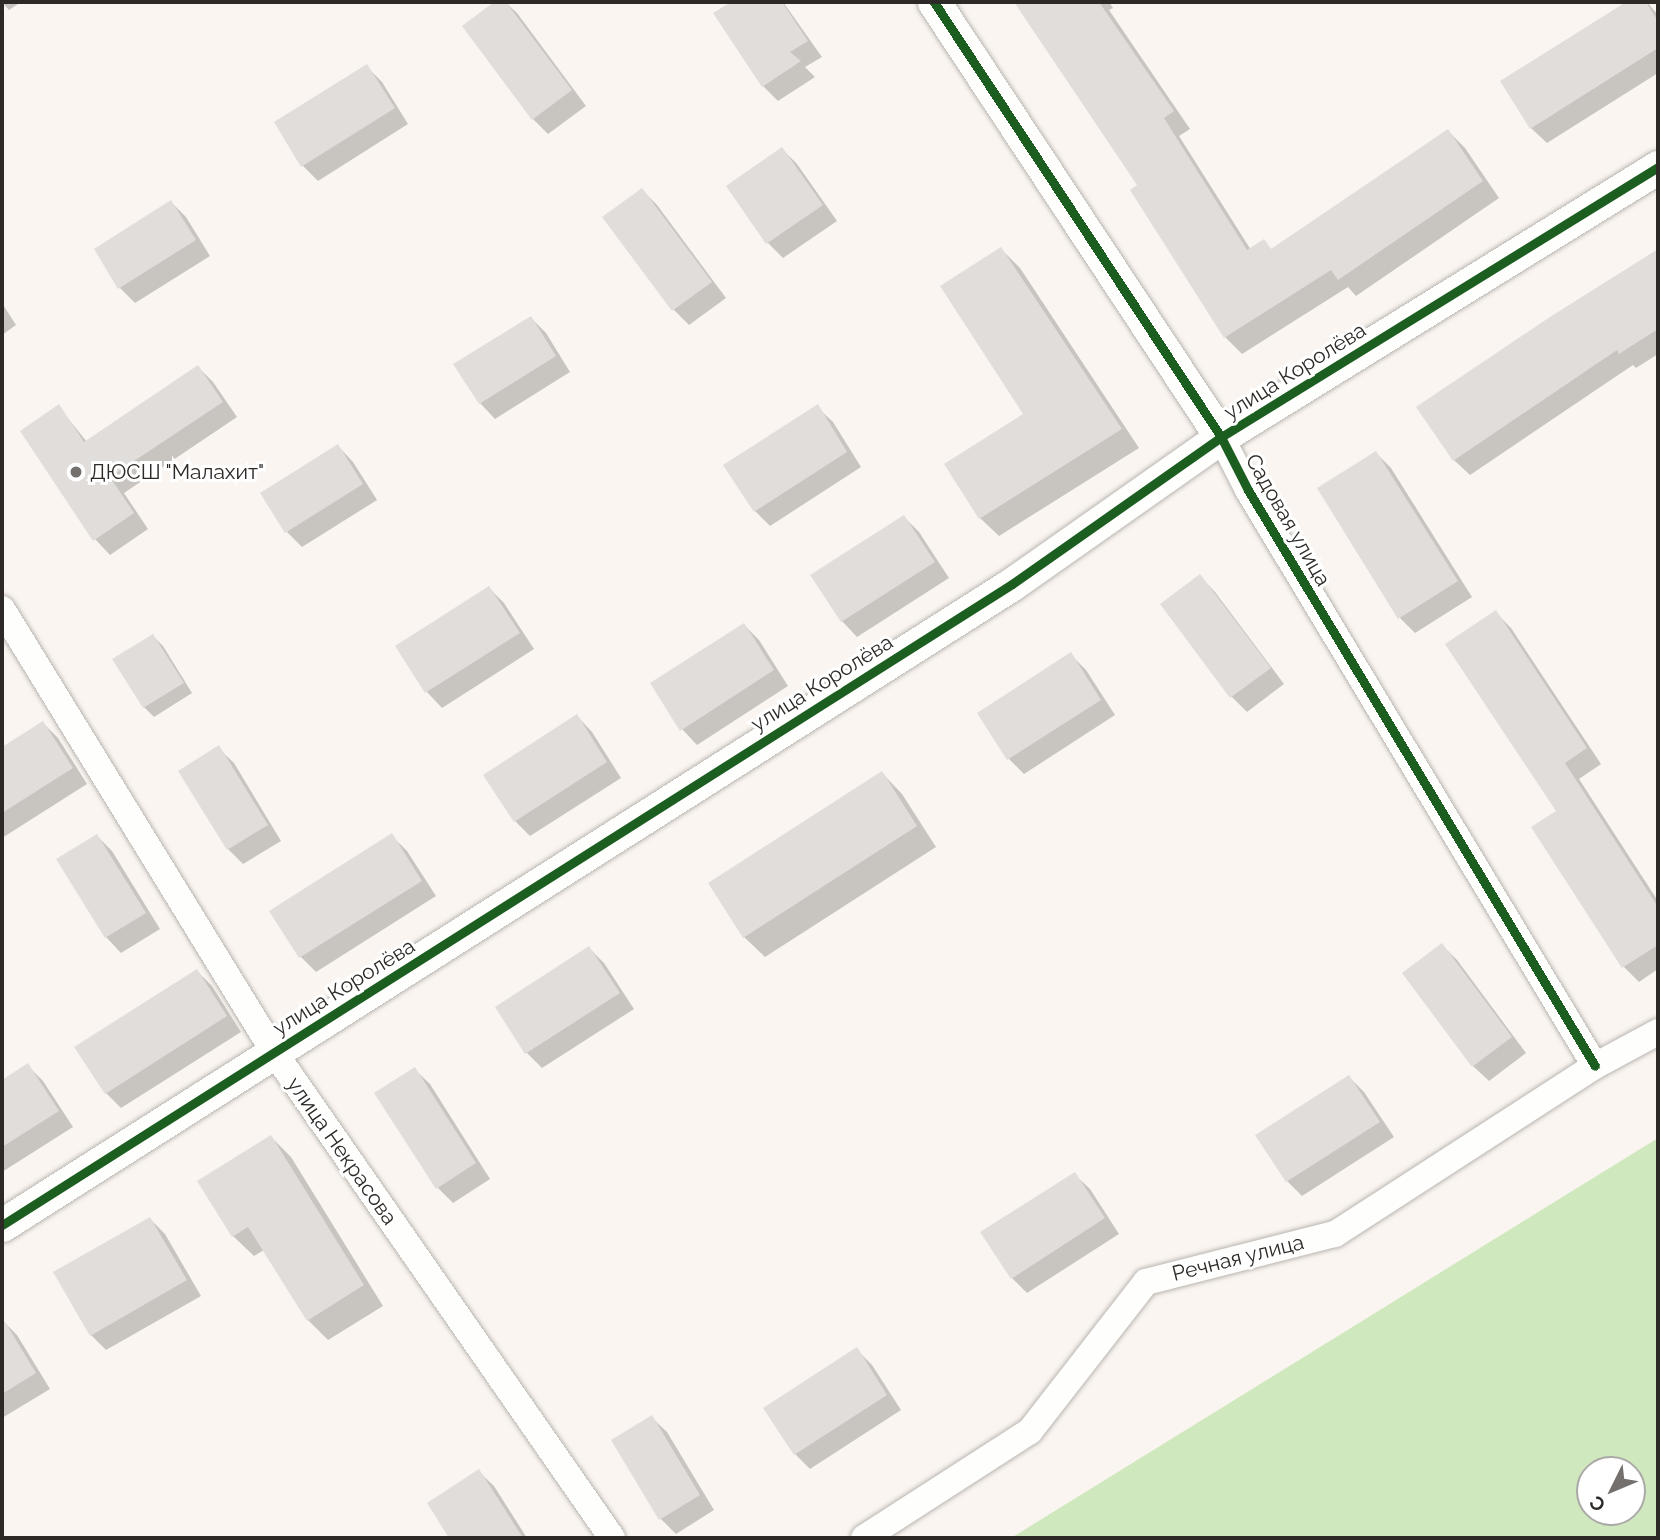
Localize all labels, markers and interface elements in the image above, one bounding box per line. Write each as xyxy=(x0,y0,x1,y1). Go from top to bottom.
street label: улица Королёва xyxy=(1219,317,1371,425)
street label: Садовая улица xyxy=(1240,449,1336,591)
place label: ДЮСШ "Малахит" xyxy=(90,459,265,485)
marker: ДЮСШ "Малахит" xyxy=(68,464,84,480)
street label: улица Королёва xyxy=(746,629,898,737)
street label: улица Королёва xyxy=(268,933,420,1041)
street label: улица Некрасова xyxy=(282,1072,402,1230)
street label: Речная улица xyxy=(1169,1229,1307,1287)
north arrow xyxy=(1576,1456,1646,1526)
text: С xyxy=(1585,1492,1610,1516)

